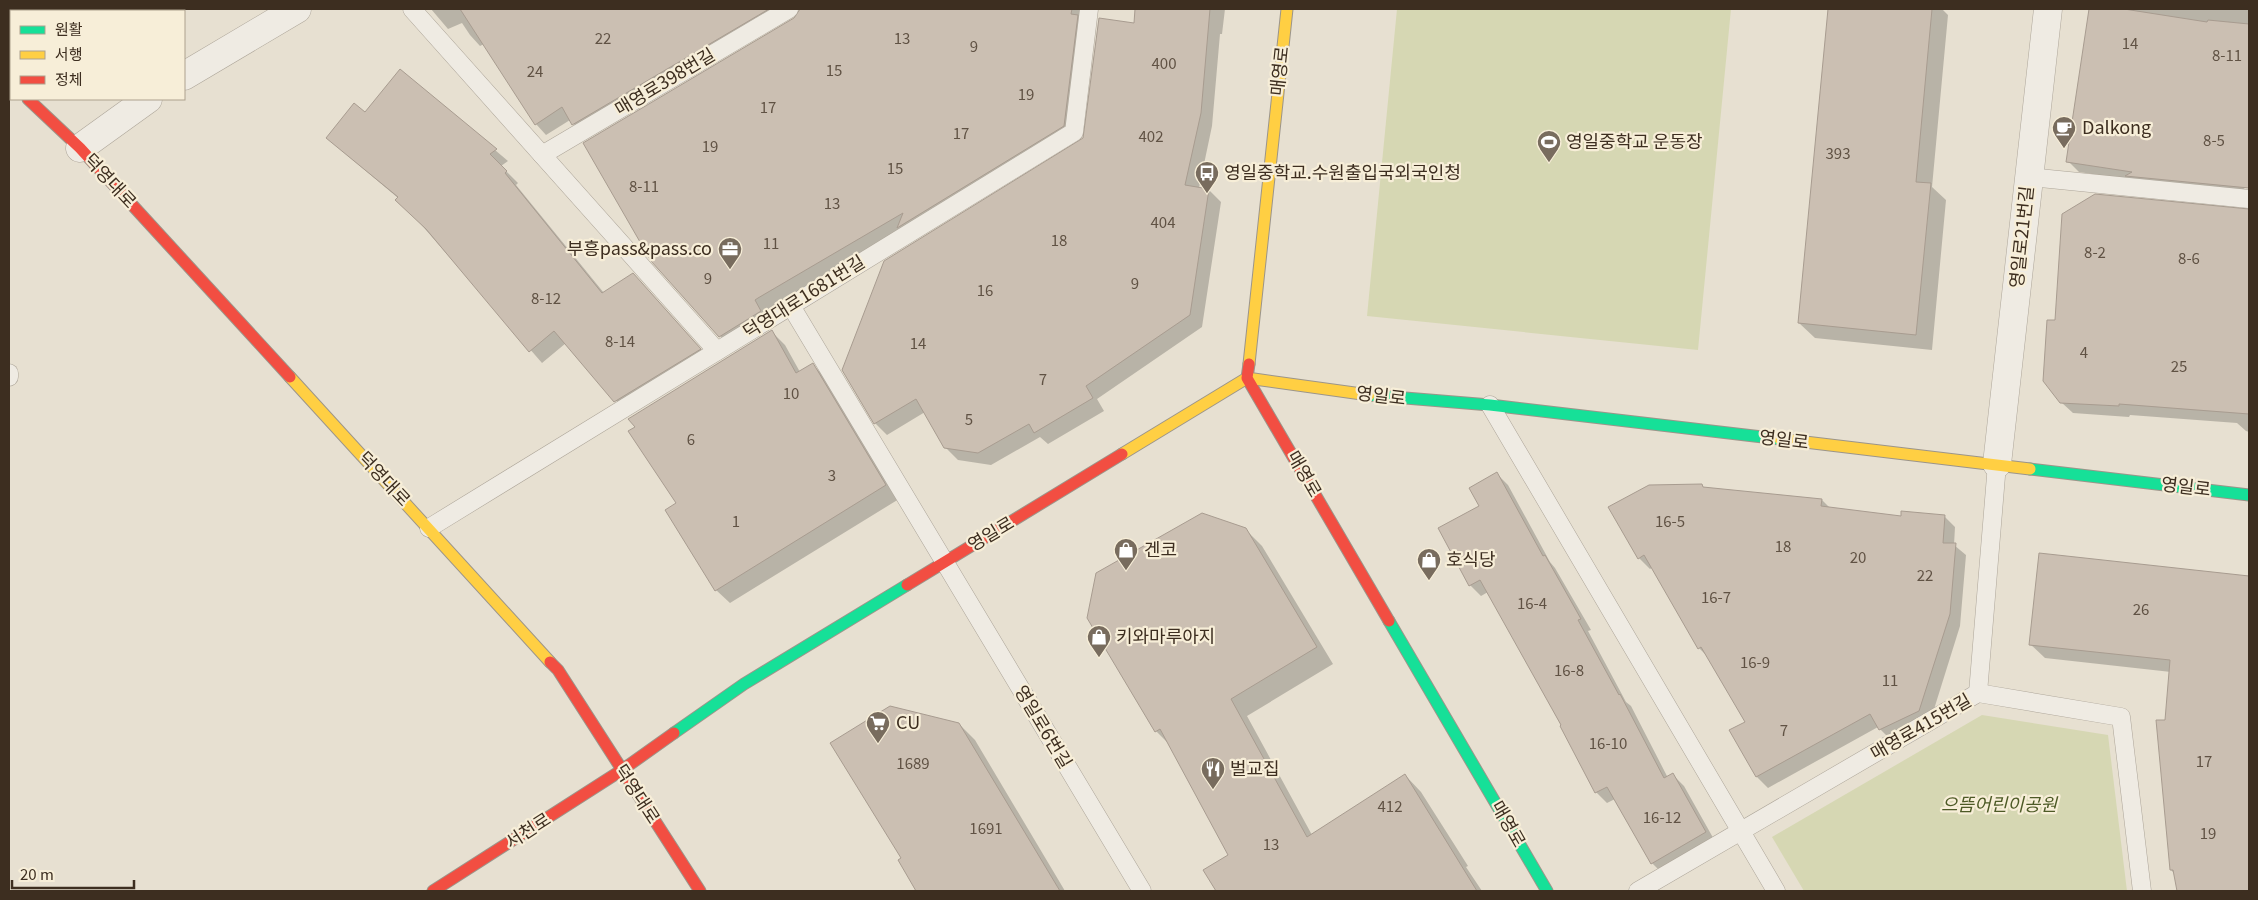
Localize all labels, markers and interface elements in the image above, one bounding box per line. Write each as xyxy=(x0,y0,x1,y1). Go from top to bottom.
legend xyxy=(10,10,185,100)
text: 원활 xyxy=(55,18,83,39)
house number: 22 xyxy=(595,27,611,48)
house number: 13 xyxy=(894,27,910,48)
house number: 14 xyxy=(2122,32,2138,53)
house number: 9 xyxy=(970,35,978,56)
street label: 매영로398번길 xyxy=(609,40,719,120)
text: 서행 xyxy=(55,43,83,64)
house number: 8-11 xyxy=(2212,44,2242,65)
street label: 매영로 xyxy=(1262,45,1294,97)
house number: 400 xyxy=(1152,52,1176,73)
house number: 15 xyxy=(826,59,842,80)
house number: 24 xyxy=(527,60,543,81)
text: 정체 xyxy=(55,68,83,89)
house number: 19 xyxy=(1018,83,1034,104)
house number: 17 xyxy=(760,96,776,117)
place label: Dalkong xyxy=(2082,113,2151,139)
cafe icon: Dalkong xyxy=(2051,115,2077,149)
house number: 17 xyxy=(953,122,969,143)
house number: 402 xyxy=(1139,125,1163,146)
place label: 영일중학교 운동장 xyxy=(1566,127,1703,153)
sports icon: 영일중학교 운동장 xyxy=(1536,129,1562,163)
house number: 8-5 xyxy=(2203,129,2225,150)
house number: 19 xyxy=(702,135,718,156)
house number: 393 xyxy=(1826,142,1850,163)
street label: 덕영대로 xyxy=(79,147,144,213)
house number: 15 xyxy=(887,157,903,178)
place label: 영일중학교.수원출입국외국인청 xyxy=(1224,158,1461,184)
bus stop icon: 영일중학교.수원출입국외국인청 xyxy=(1194,160,1220,194)
house number: 8-11 xyxy=(629,175,659,196)
street label: 영일로21번길 xyxy=(2002,184,2038,289)
house number: 13 xyxy=(824,192,840,213)
house number: 404 xyxy=(1151,211,1175,232)
house number: 18 xyxy=(1051,229,1067,250)
house number: 11 xyxy=(763,232,779,253)
place label: 부흥pass&pass.co xyxy=(567,234,712,260)
office icon: 부흥pass&pass.co xyxy=(717,236,743,270)
house number: 8-2 xyxy=(2084,241,2106,262)
street label: 덕영대로1681번길 xyxy=(737,247,869,343)
house number: 8-6 xyxy=(2178,247,2200,268)
house number: 9 xyxy=(704,267,712,288)
house number: 9 xyxy=(1131,272,1139,293)
house number: 16 xyxy=(977,279,993,300)
house number: 8-12 xyxy=(531,287,561,308)
house number: 8-14 xyxy=(605,330,635,351)
house number: 14 xyxy=(910,332,926,353)
house number: 4 xyxy=(2080,341,2088,362)
house number: 25 xyxy=(2171,355,2187,376)
house number: 7 xyxy=(1039,368,1047,389)
street label: 영일로 xyxy=(1355,378,1407,410)
house number: 10 xyxy=(783,382,799,403)
house number: 5 xyxy=(965,408,973,429)
street label: 영일로 xyxy=(1758,422,1810,454)
house number: 6 xyxy=(687,428,695,449)
street label: 덕영대로 xyxy=(353,445,418,511)
street label: 매영로 xyxy=(1282,445,1329,501)
house number: 3 xyxy=(828,464,836,485)
street label: 영일로 xyxy=(2160,469,2212,501)
street label: 영일로 xyxy=(962,508,1018,556)
house number: 1 xyxy=(732,510,740,531)
house number: 16-5 xyxy=(1655,510,1685,531)
place label: 겐코 xyxy=(1144,535,1177,561)
house number: 18 xyxy=(1775,535,1791,556)
shop icon: 겐코 xyxy=(1113,537,1139,571)
place label: 호식당 xyxy=(1446,545,1496,571)
house number: 20 xyxy=(1850,546,1866,567)
shop icon: 호식당 xyxy=(1416,547,1442,581)
house number: 22 xyxy=(1917,564,1933,585)
house number: 16-7 xyxy=(1701,586,1731,607)
house number: 16-4 xyxy=(1517,592,1547,613)
house number: 26 xyxy=(2133,598,2149,619)
place label: 키와마루아지 xyxy=(1116,622,1215,648)
shop icon: 키와마루아지 xyxy=(1086,624,1112,658)
house number: 16-9 xyxy=(1740,651,1770,672)
house number: 16-8 xyxy=(1554,659,1584,680)
house number: 11 xyxy=(1882,669,1898,690)
street label: 영일로6번길 xyxy=(1010,680,1080,772)
street label: 매영로415번길 xyxy=(1865,686,1975,765)
place label: CU xyxy=(896,708,920,734)
supermarket icon: CU xyxy=(865,710,891,744)
house number: 7 xyxy=(1780,719,1788,740)
house number: 16-10 xyxy=(1589,732,1627,753)
house number: 17 xyxy=(2196,750,2212,771)
house number: 1689 xyxy=(896,752,930,773)
place label: 벌교집 xyxy=(1230,754,1280,780)
restaurant icon: 벌교집 xyxy=(1200,756,1226,790)
street label: 덕영대로 xyxy=(610,758,668,828)
park label: 으뜸어린이공원 xyxy=(1941,790,2058,816)
house number: 412 xyxy=(1378,795,1402,816)
street label: 매영로 xyxy=(1486,795,1533,851)
street label: 서천로 xyxy=(499,805,555,854)
house number: 16-12 xyxy=(1643,806,1681,827)
house number: 1691 xyxy=(969,817,1003,838)
house number: 19 xyxy=(2200,822,2216,843)
house number: 13 xyxy=(1263,833,1279,854)
scale bar xyxy=(12,858,135,890)
text: 20 m xyxy=(20,863,54,884)

